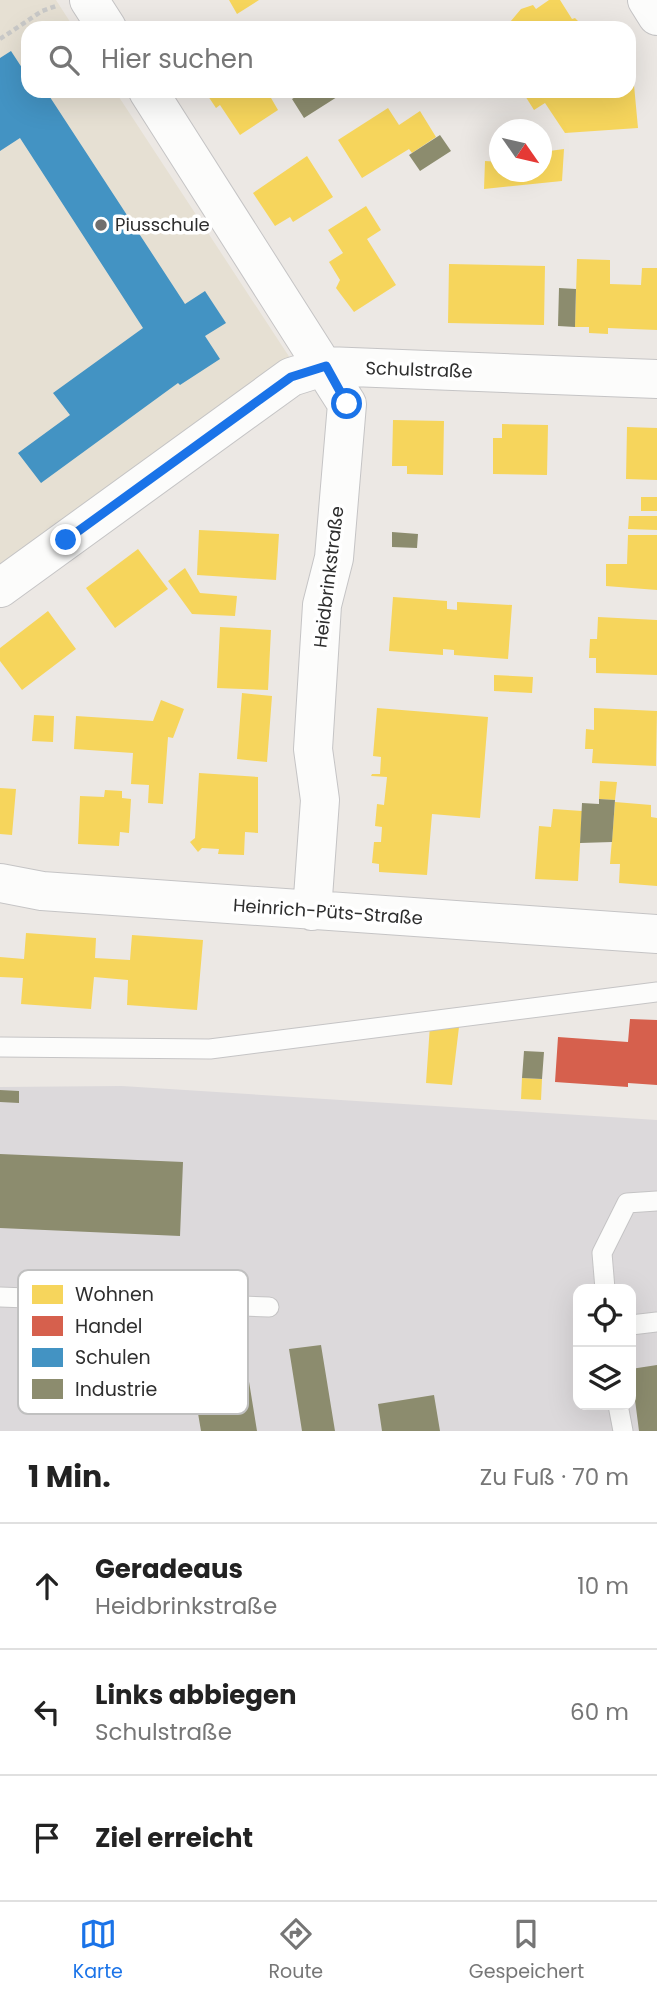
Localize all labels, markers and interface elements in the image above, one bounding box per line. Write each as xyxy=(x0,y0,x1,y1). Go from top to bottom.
search box xyxy=(21,21,636,98)
icon: search xyxy=(45,41,83,79)
text: Hier suchen xyxy=(101,41,254,77)
north arrow xyxy=(489,119,552,182)
place label: Piusschule xyxy=(115,212,210,237)
marker: Piusschule xyxy=(93,217,109,233)
street label: Schulstraße xyxy=(365,355,473,384)
route start xyxy=(331,388,362,419)
street label: Heidbrinkstraße xyxy=(307,505,350,649)
route end xyxy=(50,524,81,555)
street label: Heinrich-Püts-Straße xyxy=(232,892,424,931)
legend xyxy=(18,1270,248,1414)
text: Wohnen xyxy=(75,1281,154,1308)
map controls xyxy=(573,1284,636,1410)
button: locate xyxy=(573,1284,636,1347)
text: Handel xyxy=(75,1313,142,1340)
text: Schulen xyxy=(75,1344,151,1371)
button: layers xyxy=(573,1347,636,1410)
text: Industrie xyxy=(75,1376,157,1403)
text: 1 Min. xyxy=(28,1455,111,1498)
text: Zu Fuß · 70 m xyxy=(480,1461,629,1493)
text: Geradeaus xyxy=(95,1551,243,1587)
icon: ahead xyxy=(28,1567,66,1605)
text: 10 m xyxy=(577,1570,629,1602)
text: Heidbrinkstraße xyxy=(95,1590,277,1622)
text: Links abbiegen xyxy=(95,1677,297,1713)
icon: left xyxy=(28,1693,66,1731)
text: 60 m xyxy=(570,1696,629,1728)
text: Schulstraße xyxy=(95,1716,232,1748)
icon: arrive xyxy=(28,1819,66,1857)
text: Ziel erreicht xyxy=(95,1820,253,1856)
tab: Karte xyxy=(73,1915,123,1986)
tab: Route xyxy=(269,1915,323,1986)
tab: Gespeichert xyxy=(469,1915,584,1986)

